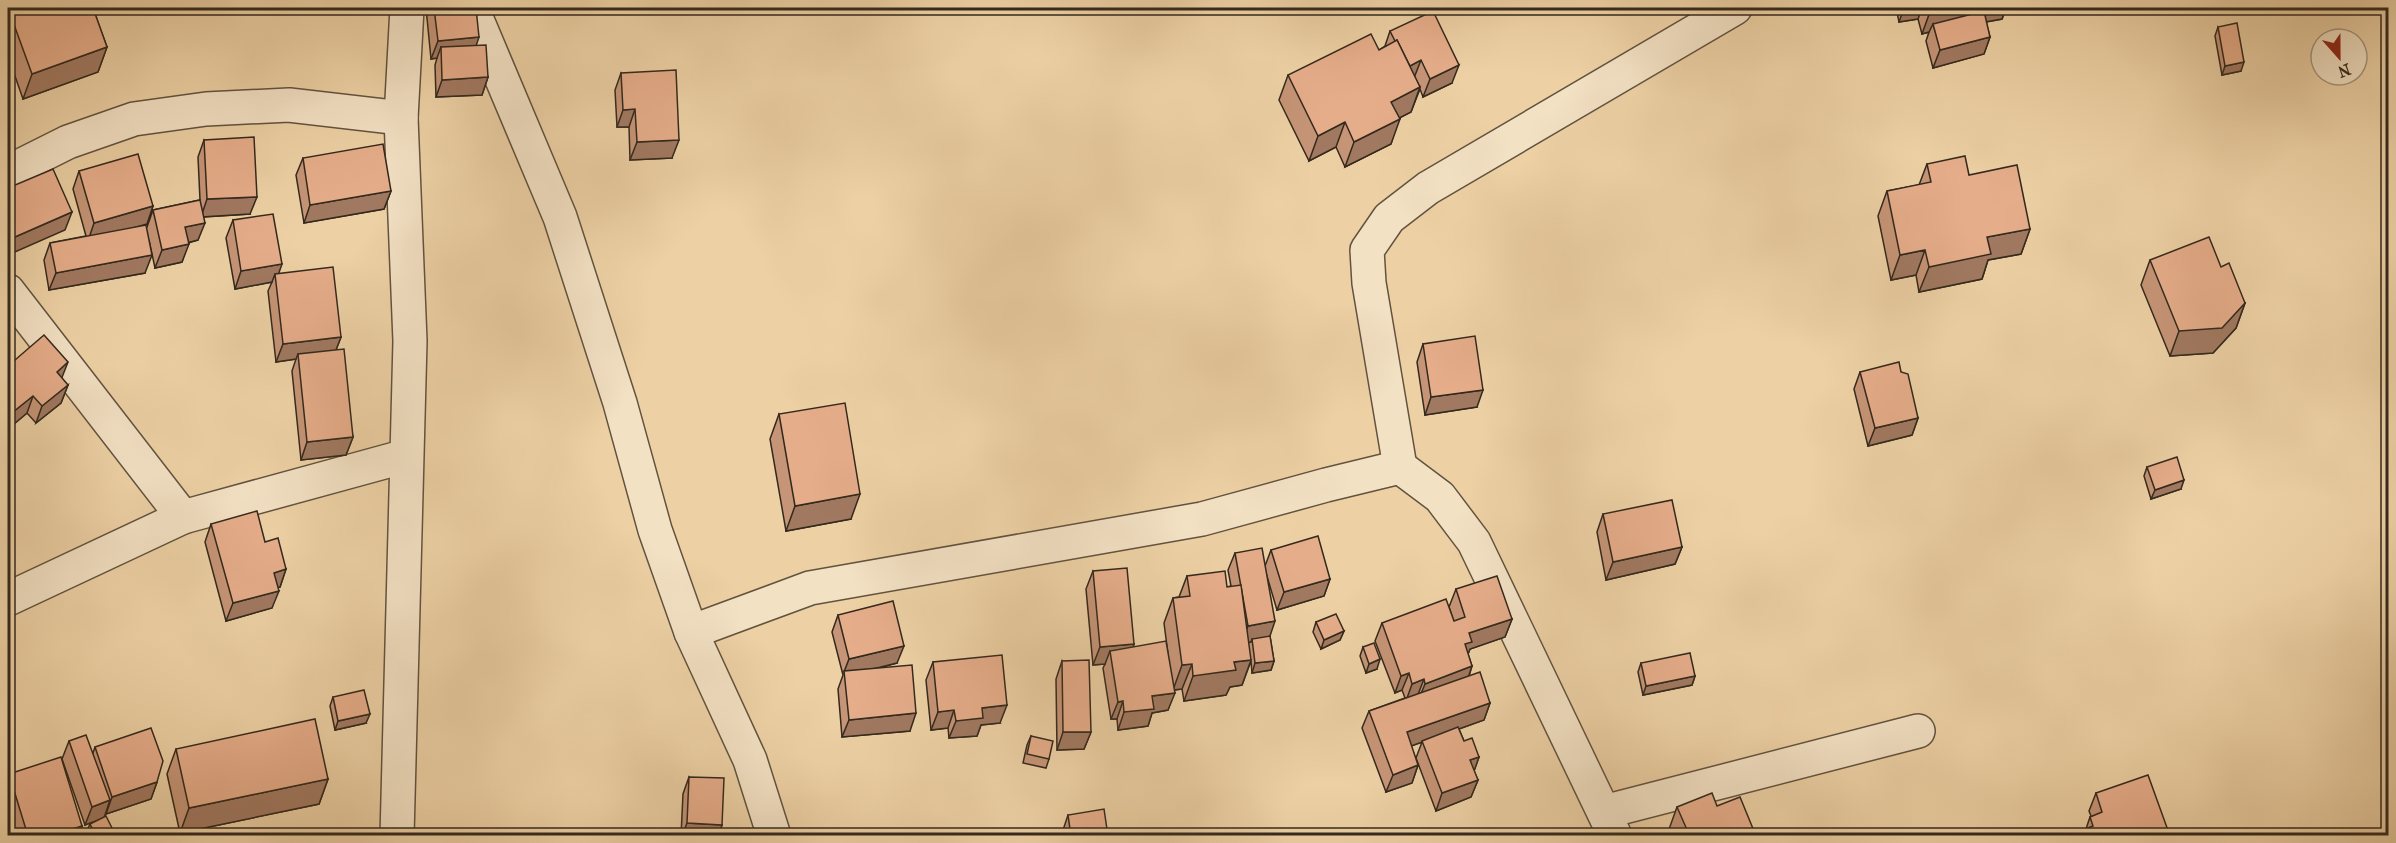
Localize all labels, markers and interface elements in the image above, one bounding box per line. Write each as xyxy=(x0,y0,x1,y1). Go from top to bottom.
north arrow xyxy=(2309,27,2369,87)
text: N xyxy=(2334,59,2353,82)

